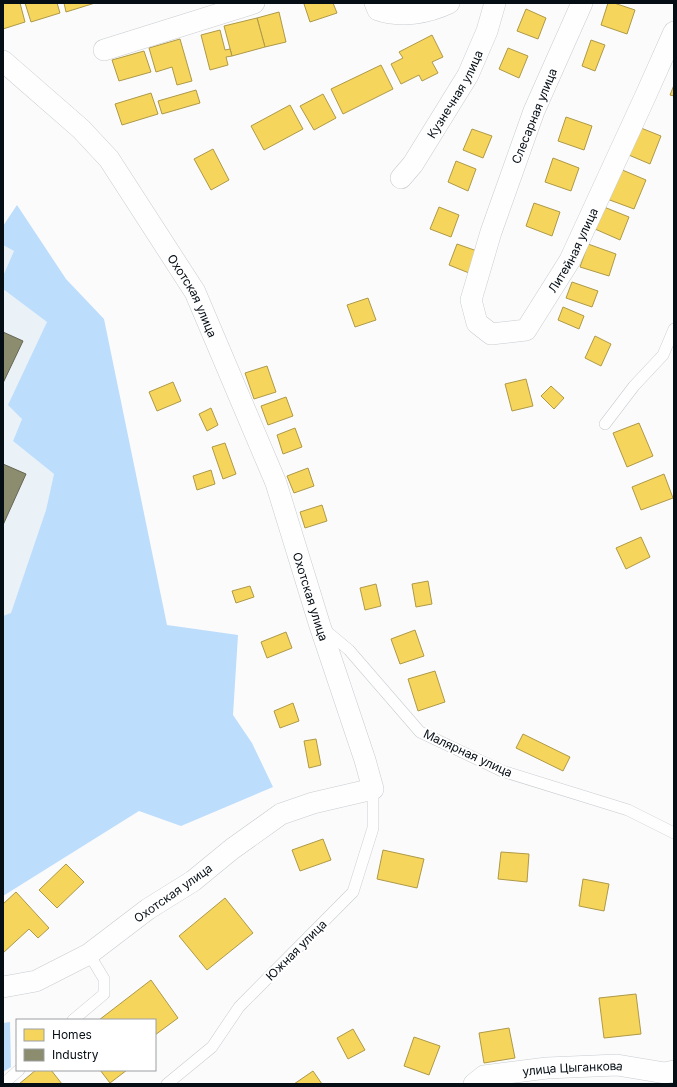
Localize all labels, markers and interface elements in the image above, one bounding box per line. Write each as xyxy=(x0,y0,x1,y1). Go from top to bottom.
street label: Кузнечная улица xyxy=(423,48,485,141)
street label: Слесарная улица xyxy=(508,66,560,166)
street label: Литейная улица xyxy=(544,205,601,295)
street label: Охотская улица xyxy=(165,251,221,339)
street label: Охотская улица xyxy=(290,550,332,643)
street label: Малярная улица xyxy=(421,726,515,780)
street label: Охотская улица xyxy=(131,860,215,926)
street label: Южная улица xyxy=(262,916,330,984)
legend xyxy=(16,1019,156,1071)
text: Homes xyxy=(52,1027,92,1042)
text: Industry xyxy=(52,1047,99,1062)
street label: улица Цыганкова xyxy=(521,1058,624,1079)

